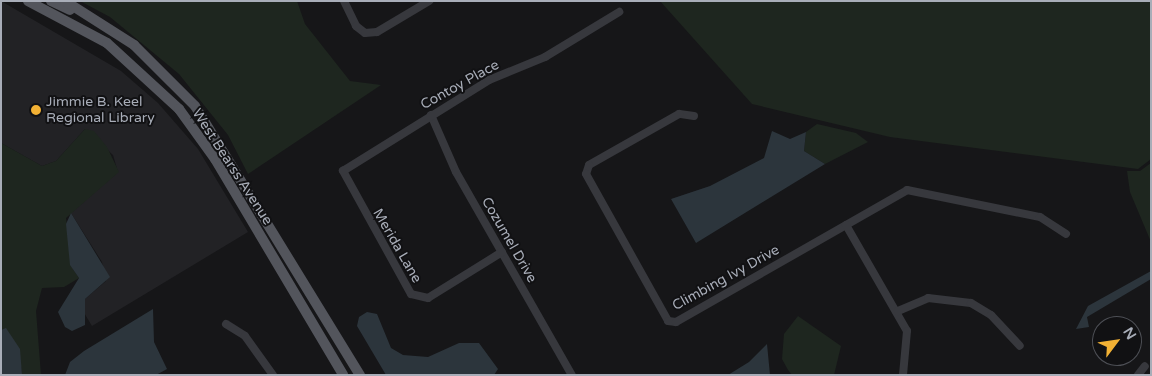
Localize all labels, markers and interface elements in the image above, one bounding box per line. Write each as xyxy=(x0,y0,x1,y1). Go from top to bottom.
street label: Contoy Place xyxy=(418,57,502,113)
place label: Jimmie B. Keel Regional Library xyxy=(46,94,155,126)
marker: Jimmie B. Keel Regional Library xyxy=(30,104,42,116)
street label: West Bearss Avenue xyxy=(188,106,276,228)
street label: Cozumel Drive xyxy=(478,194,540,286)
street label: Merida Lane xyxy=(369,206,425,286)
street label: Climbing Ivy Drive xyxy=(670,242,782,314)
north arrow xyxy=(1092,316,1142,366)
text: N xyxy=(1119,324,1140,343)

